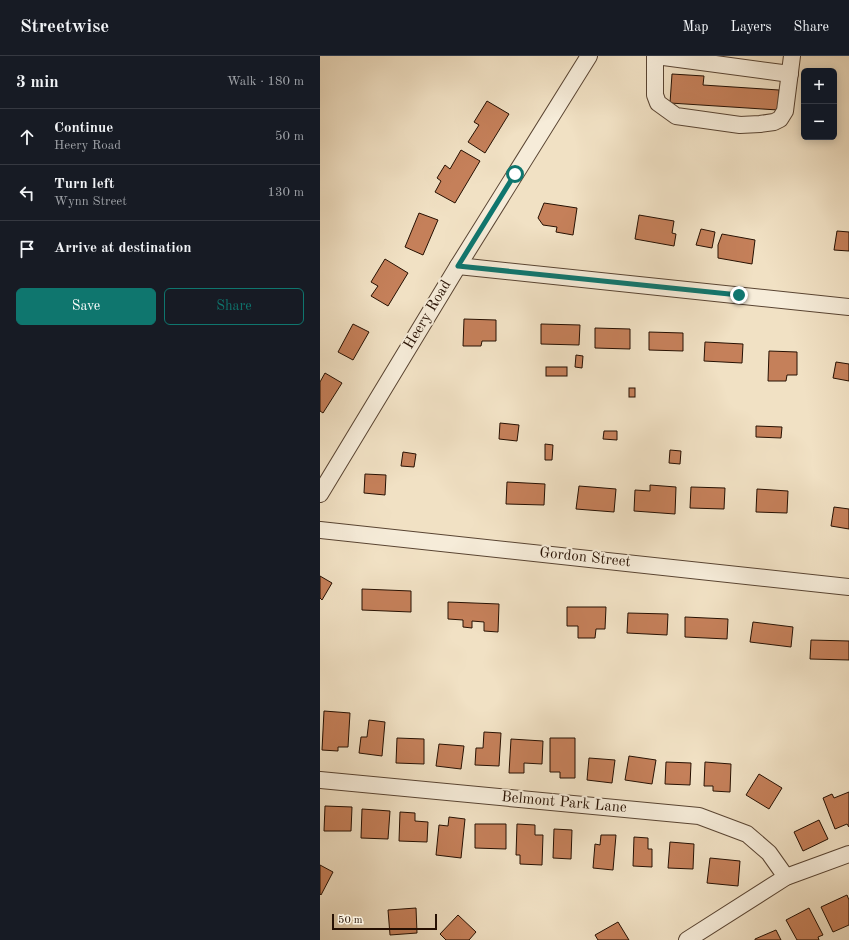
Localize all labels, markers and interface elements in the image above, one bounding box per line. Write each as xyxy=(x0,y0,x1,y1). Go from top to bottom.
text: Streetwise xyxy=(20,18,109,37)
text: Map xyxy=(683,20,709,34)
text: Layers xyxy=(731,20,772,34)
text: Share xyxy=(794,20,829,34)
map controls xyxy=(801,68,837,140)
button: + xyxy=(801,68,837,104)
text: 3 min xyxy=(16,74,59,91)
text: Walk · 180 m xyxy=(227,75,304,88)
button: − xyxy=(801,104,837,140)
text: Continue xyxy=(54,121,113,136)
icon: ahead xyxy=(16,126,38,148)
text: 50 m xyxy=(275,130,304,143)
text: Heery Road xyxy=(54,139,121,152)
route start xyxy=(506,165,524,183)
text: Turn left xyxy=(54,177,114,192)
icon: left xyxy=(16,182,38,204)
text: 130 m xyxy=(267,186,304,199)
text: Wynn Street xyxy=(54,195,127,208)
icon: arrive xyxy=(16,238,38,260)
text: Arrive at destination xyxy=(54,241,192,256)
street label: Heery Road xyxy=(402,278,454,352)
route end xyxy=(730,286,748,304)
button: Save xyxy=(16,288,156,325)
button: Share xyxy=(164,288,304,325)
street label: Gordon Street xyxy=(539,546,631,570)
street label: Belmont Park Lane xyxy=(501,790,627,816)
scale bar xyxy=(332,912,437,931)
text: 50 m xyxy=(338,915,363,926)

